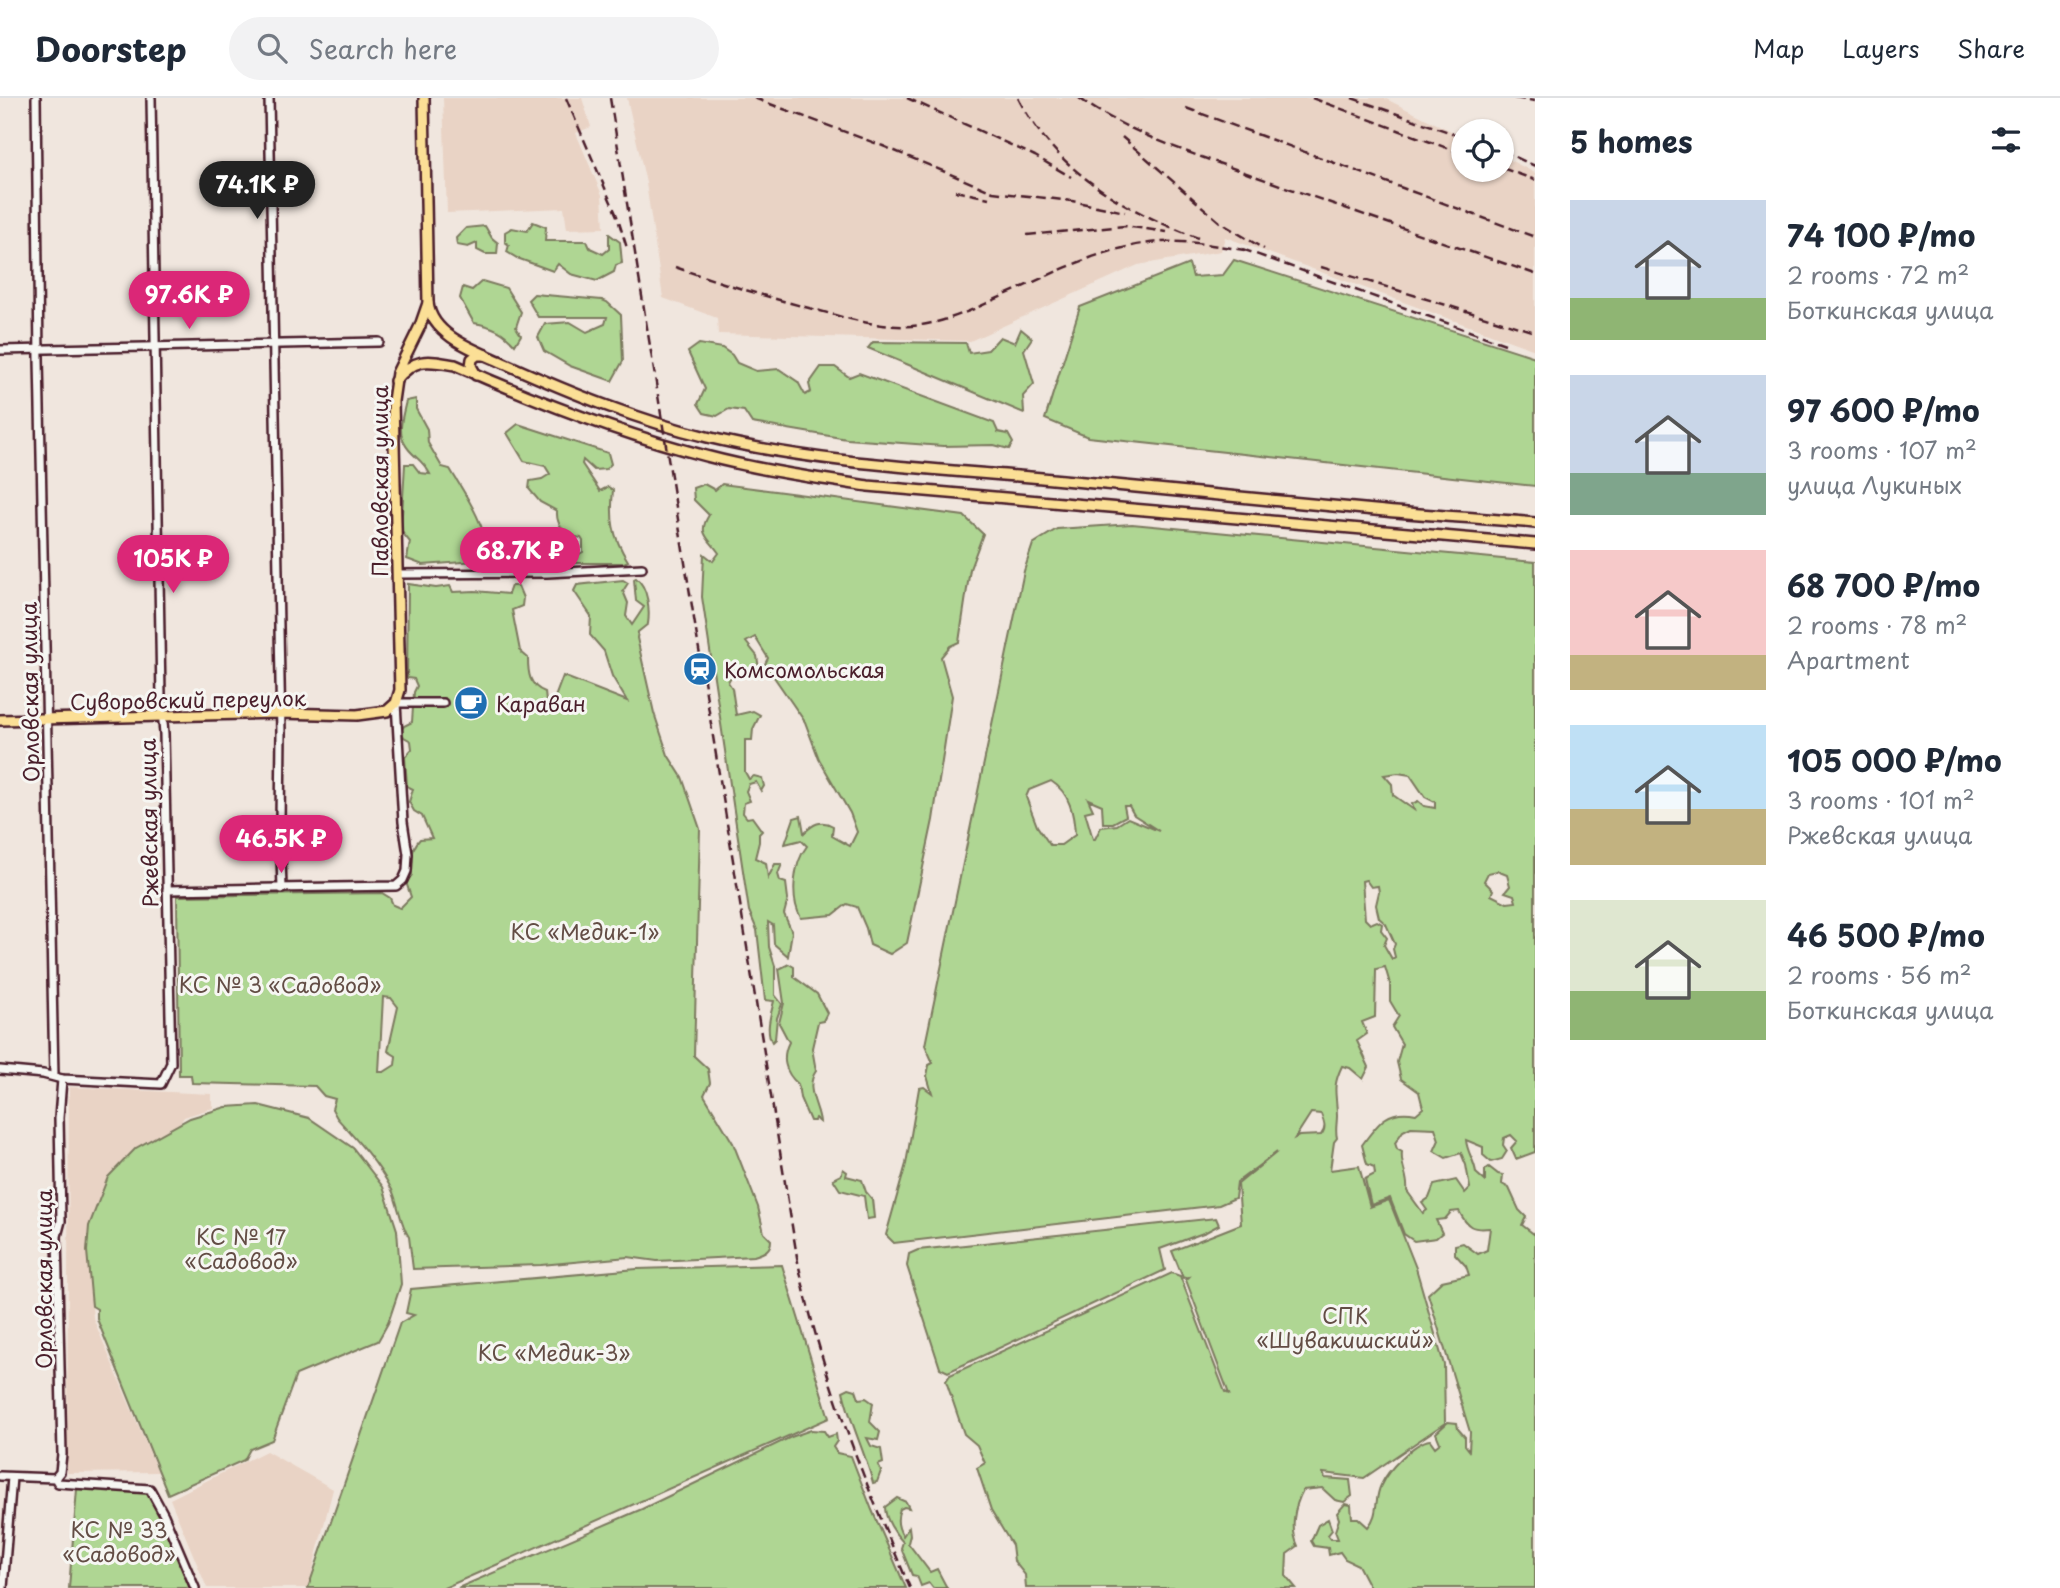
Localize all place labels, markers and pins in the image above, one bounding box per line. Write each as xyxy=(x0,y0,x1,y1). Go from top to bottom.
pin: 74.1K ₽ xyxy=(192,162,322,221)
pin: 97.6K ₽ xyxy=(124,272,254,331)
pin: 68.7K ₽ xyxy=(455,528,585,587)
pin: 105K ₽ xyxy=(116,536,230,595)
station icon: Комсомольская xyxy=(681,650,719,688)
place label: Комсомольская xyxy=(724,653,885,685)
cafe icon: Караван xyxy=(452,684,490,722)
place label: Караван xyxy=(496,687,586,719)
pin: 46.5K ₽ xyxy=(216,816,346,875)

